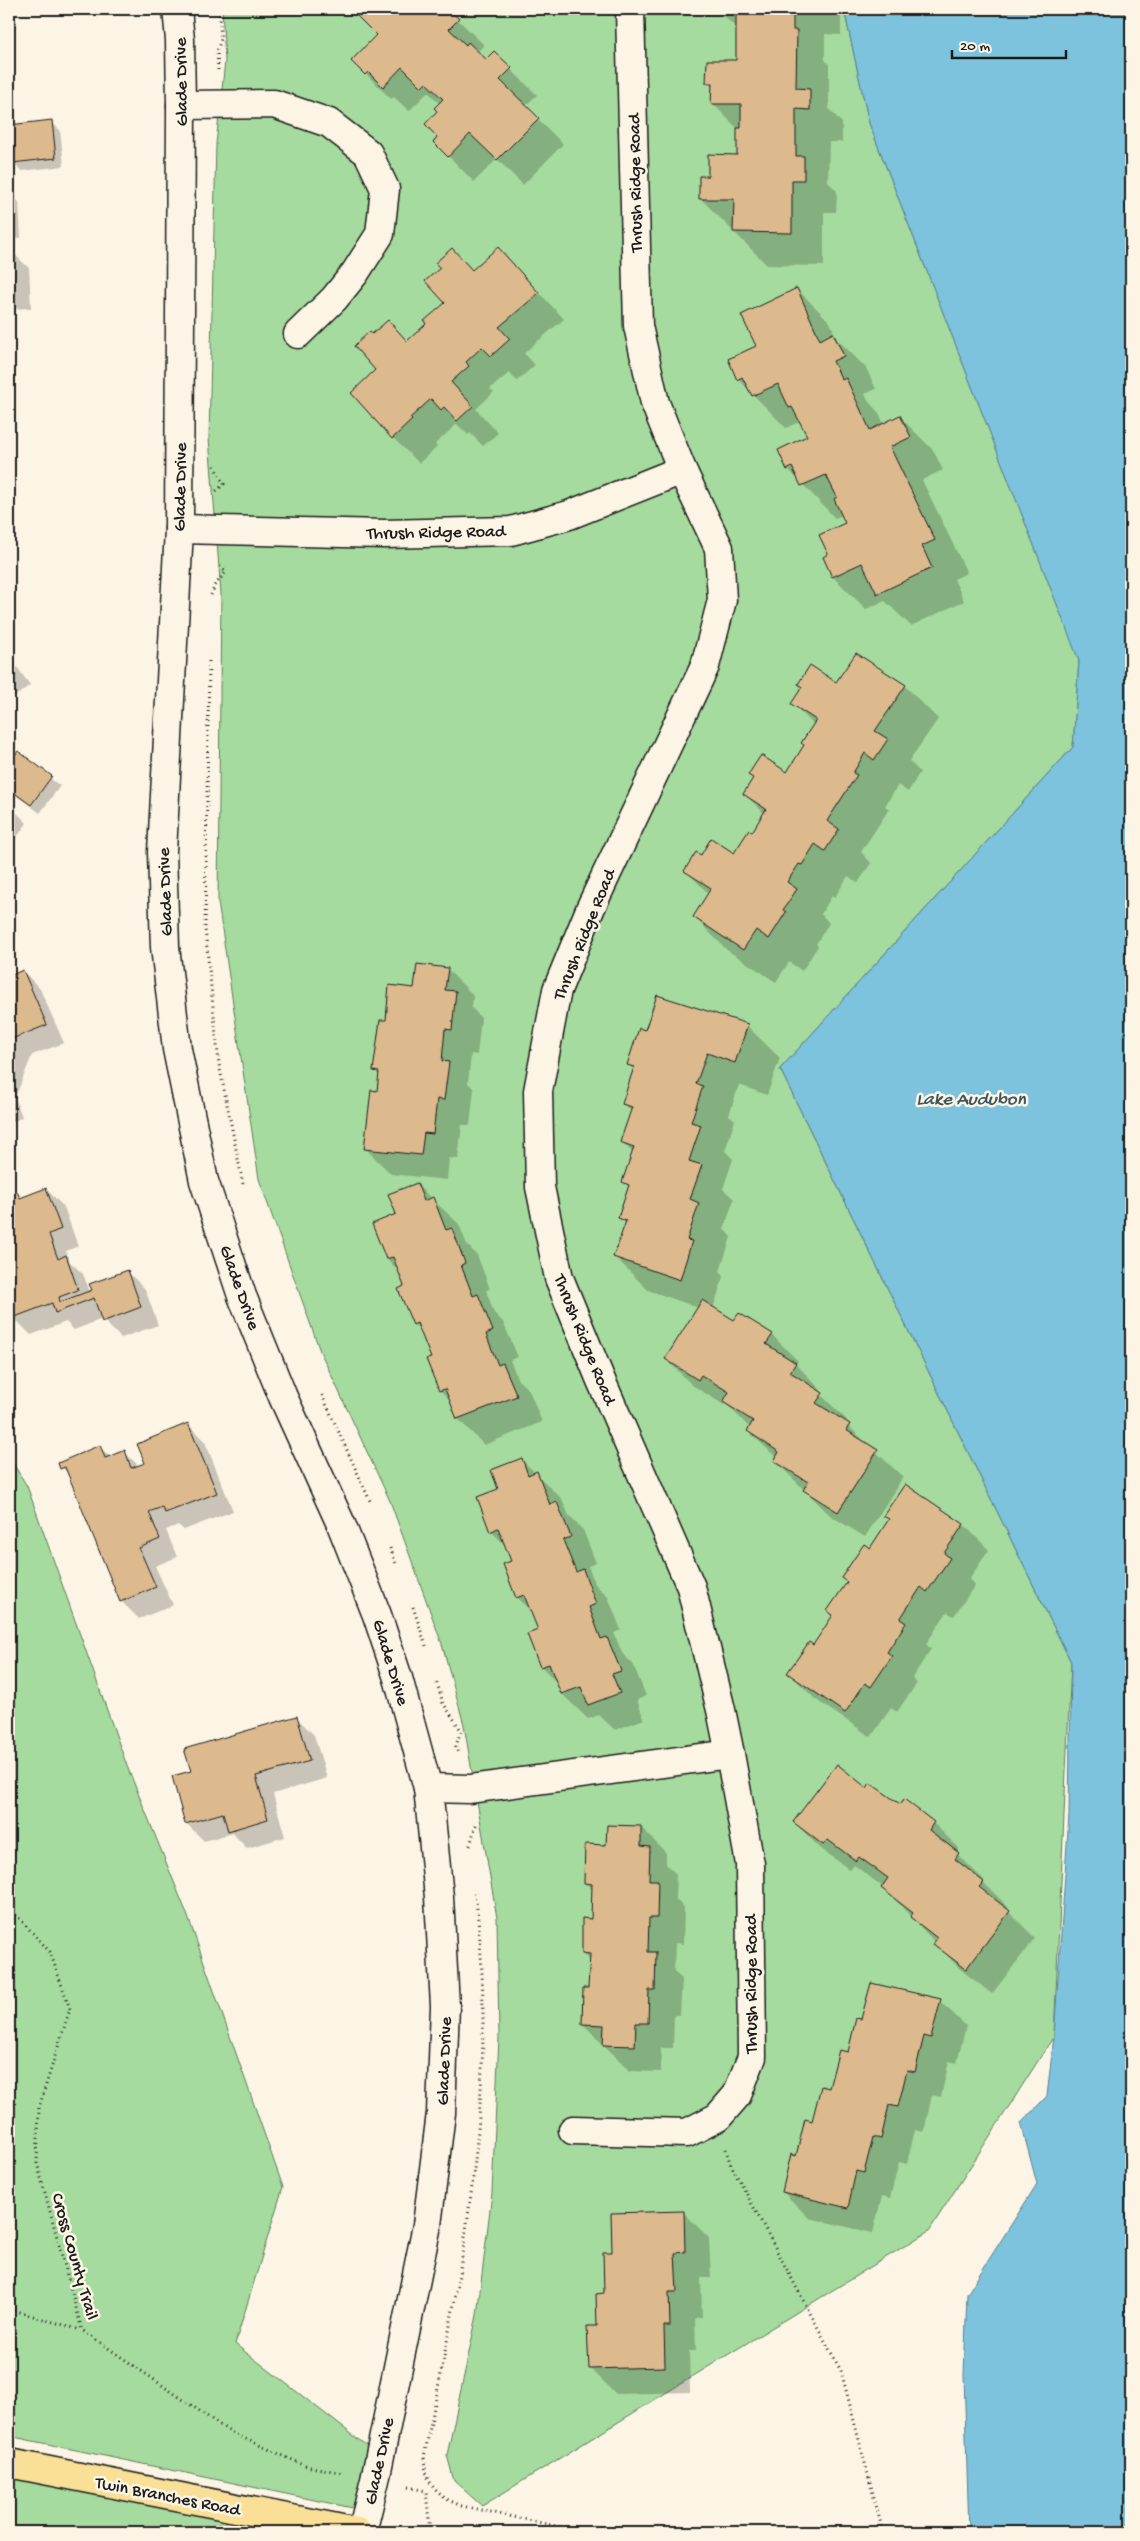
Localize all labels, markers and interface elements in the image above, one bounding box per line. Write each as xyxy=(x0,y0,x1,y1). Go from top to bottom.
scale bar xyxy=(952,28,1066,60)
street label: Glade Drive xyxy=(171,37,194,126)
text: 20 m xyxy=(960,38,990,56)
street label: Thrush Ridge Road xyxy=(625,112,648,254)
street label: Glade Drive xyxy=(170,442,193,532)
street label: Thrush Ridge Road xyxy=(365,522,507,545)
street label: Glade Drive xyxy=(154,847,179,937)
street label: Thrush Ridge Road xyxy=(549,865,622,1004)
water label: Lake Audubon xyxy=(916,1089,1027,1112)
street label: Glade Drive xyxy=(214,1243,264,1334)
street label: Thrush Ridge Road xyxy=(548,1271,620,1410)
street label: Glade Drive xyxy=(367,1617,413,1709)
street label: Thrush Ridge Road xyxy=(742,1913,763,2054)
street label: Glade Drive xyxy=(433,2016,458,2106)
street label: Cross County Trail xyxy=(45,2191,102,2322)
street label: Glade Drive xyxy=(361,2415,400,2507)
street label: Twin Branches Road xyxy=(92,2473,243,2522)

